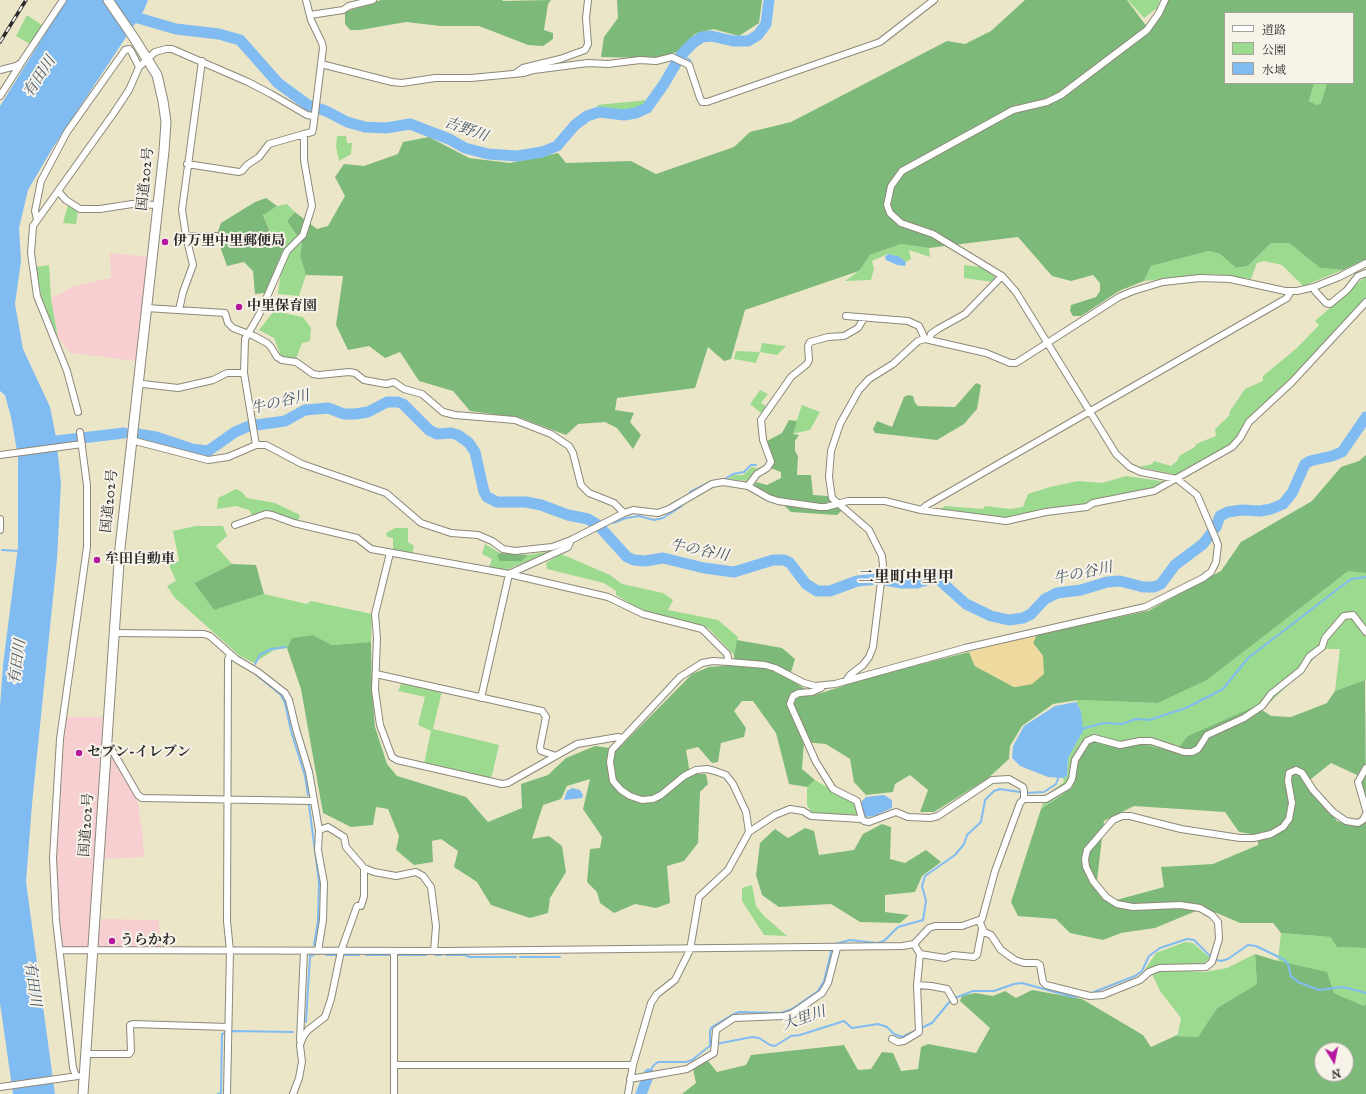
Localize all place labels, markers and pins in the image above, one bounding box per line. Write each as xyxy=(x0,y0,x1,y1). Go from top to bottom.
place label: 伊万里中里郵便局 xyxy=(173,234,285,250)
marker: 伊万里中里郵便局 xyxy=(160,237,170,247)
place label: 中里保育園 xyxy=(247,299,317,315)
marker: 中里保育園 xyxy=(234,302,244,312)
place label: 牟田自動車 xyxy=(105,552,175,568)
marker: 牟田自動車 xyxy=(92,555,102,565)
place label: セブン-イレブン xyxy=(87,745,191,761)
marker: セブン-イレブン xyxy=(74,748,84,758)
place label: うらかわ xyxy=(120,933,176,949)
marker: うらかわ xyxy=(107,936,117,946)

